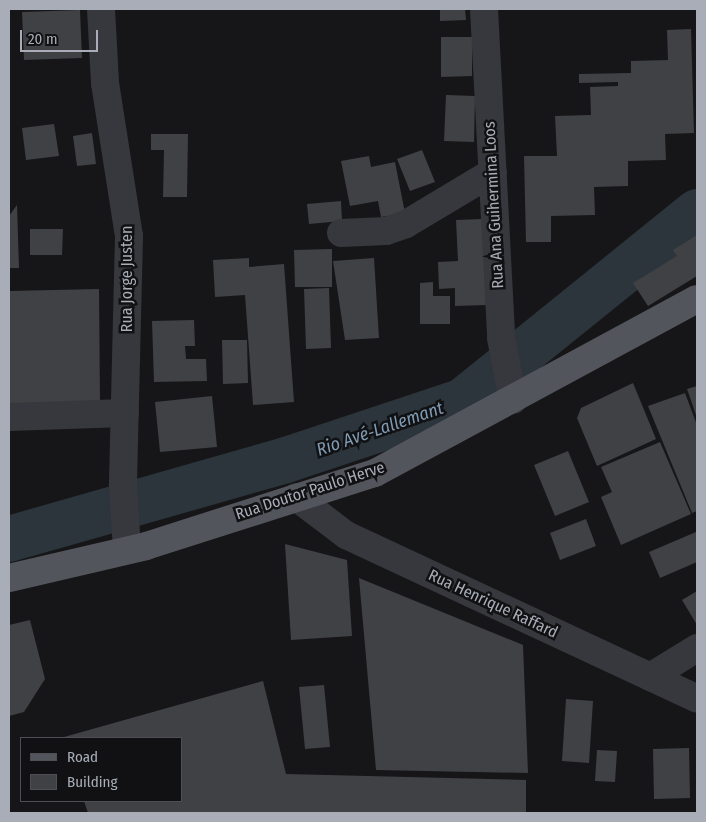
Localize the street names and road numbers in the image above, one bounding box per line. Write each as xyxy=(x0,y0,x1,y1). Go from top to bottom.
street label: Rua Ana Guihermina Loos xyxy=(480,121,508,289)
street label: Rua Jorge Justen xyxy=(117,226,137,332)
street label: Rua Doutor Paulo Herve xyxy=(233,458,387,524)
street label: Rua Henrique Raffard xyxy=(425,566,561,642)

